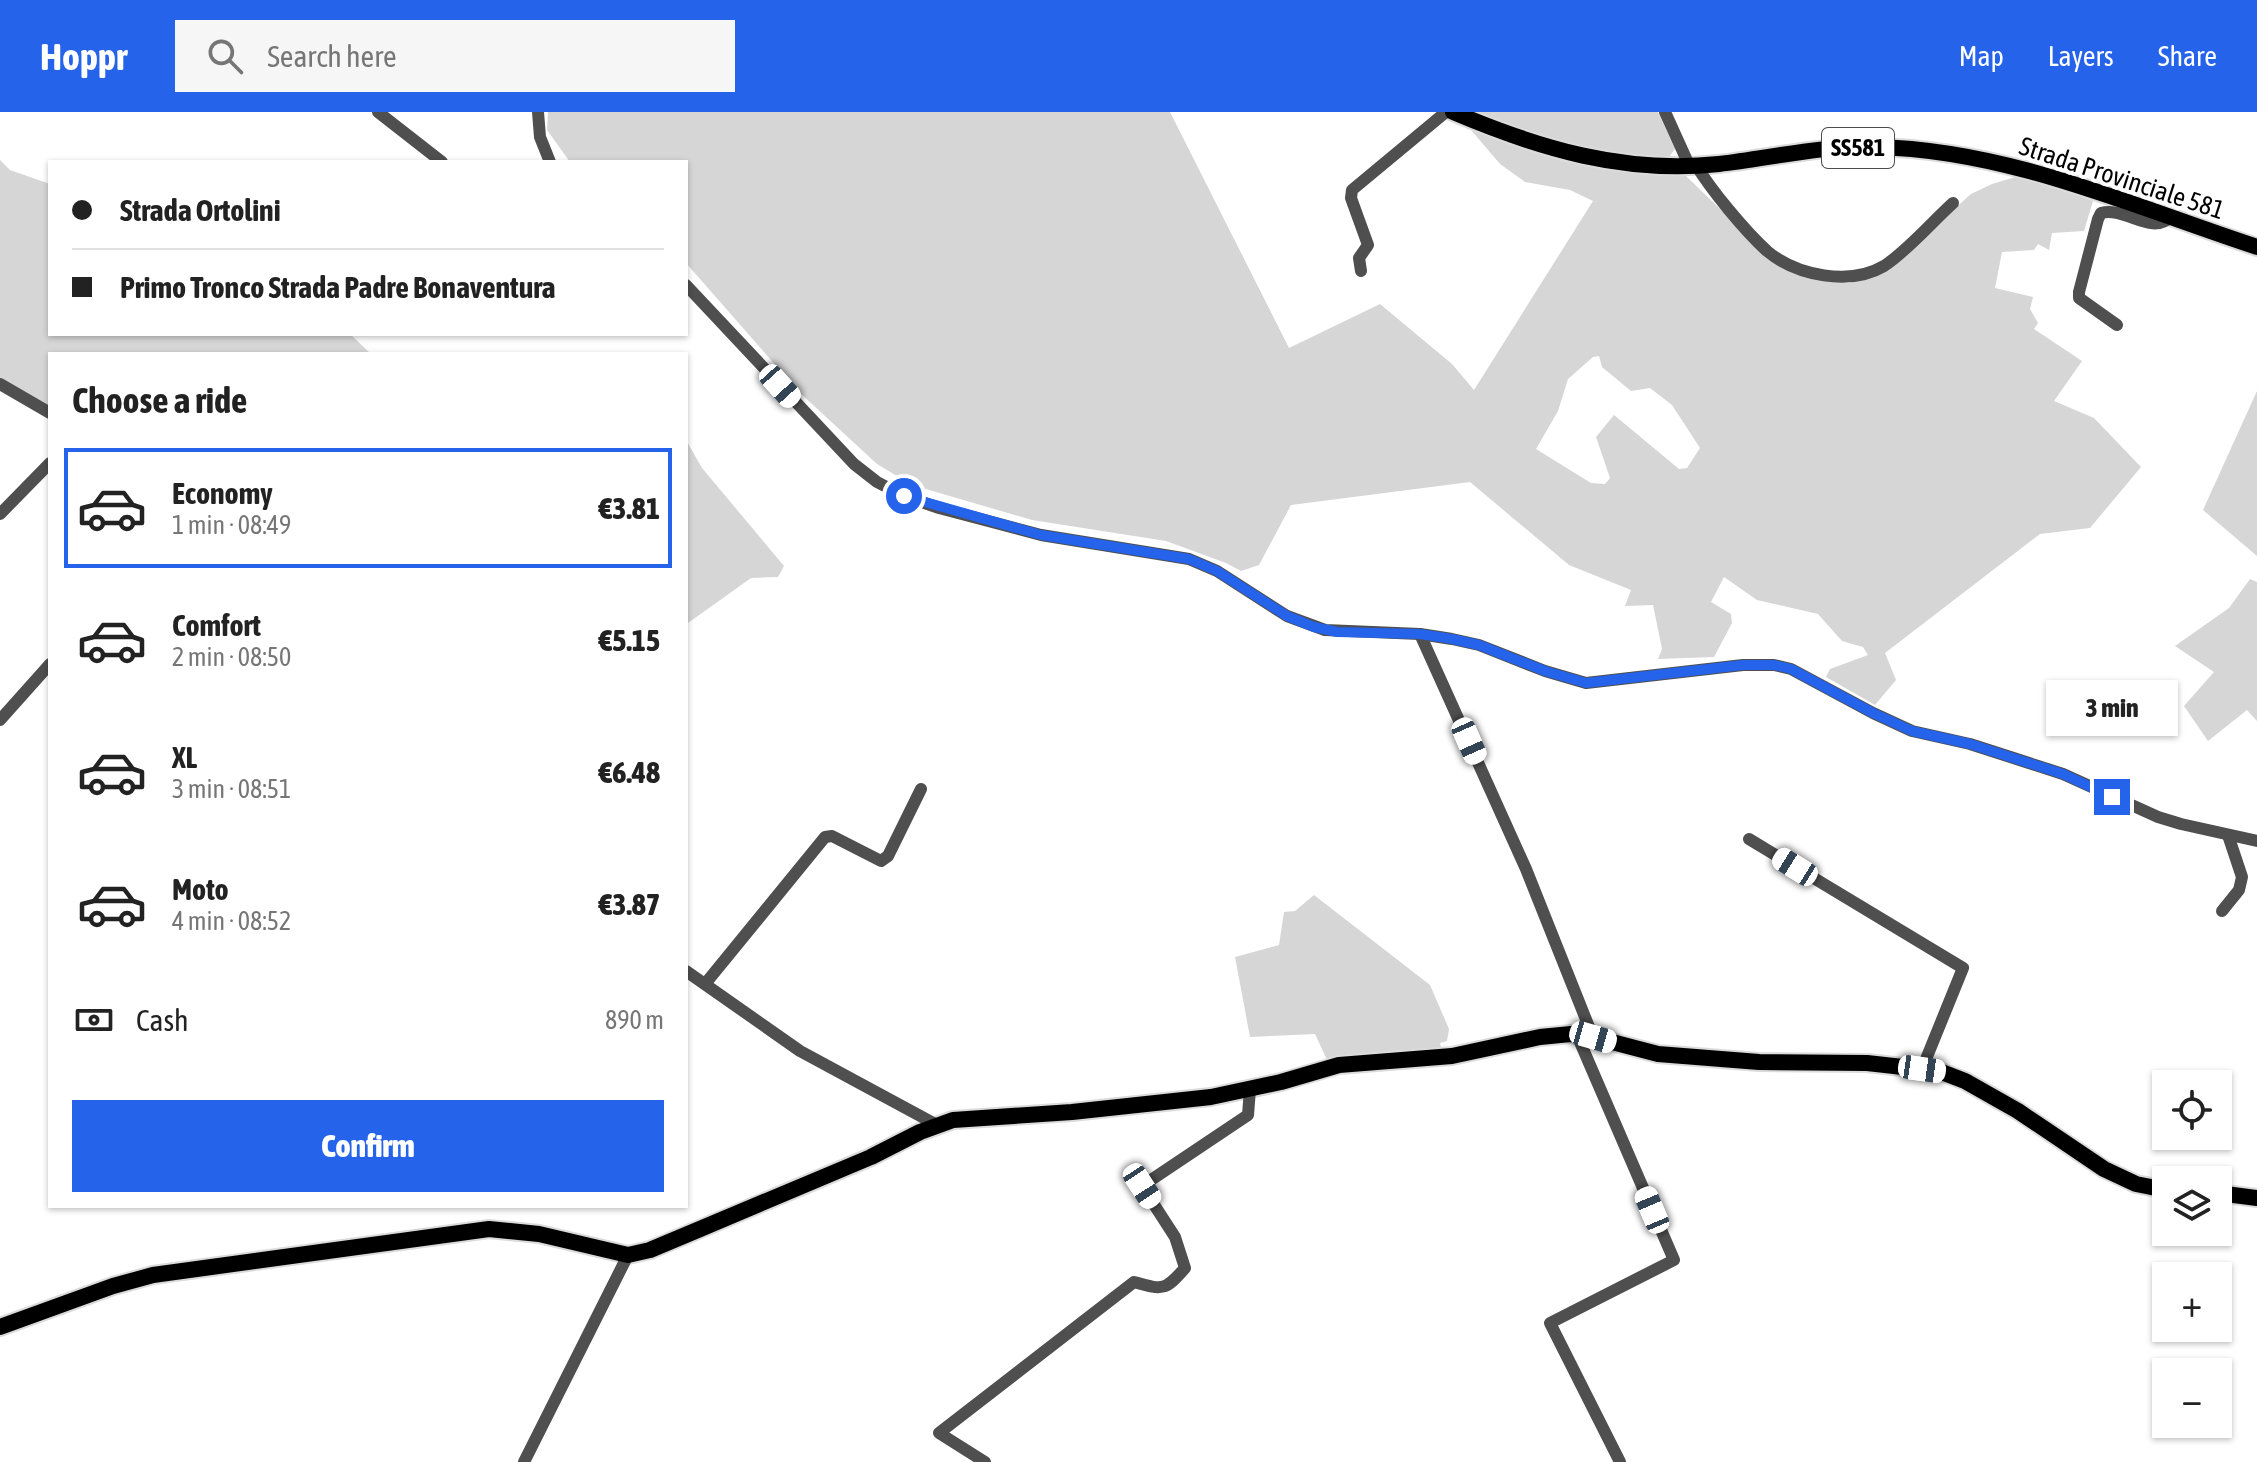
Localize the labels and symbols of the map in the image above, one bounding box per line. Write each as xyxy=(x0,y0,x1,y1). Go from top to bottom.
road number: SS581 xyxy=(1822,128,1894,168)
street label: Strada Provinciale 581 xyxy=(2016,131,2228,225)
car xyxy=(755,360,805,412)
route start xyxy=(886,478,922,514)
callout: 3 min xyxy=(2046,681,2178,737)
car xyxy=(1448,714,1490,768)
route end xyxy=(2094,779,2130,815)
car xyxy=(1768,844,1822,890)
car xyxy=(1567,1019,1619,1055)
car xyxy=(1897,1054,1947,1084)
car xyxy=(1119,1159,1165,1213)
car xyxy=(1632,1183,1672,1237)

